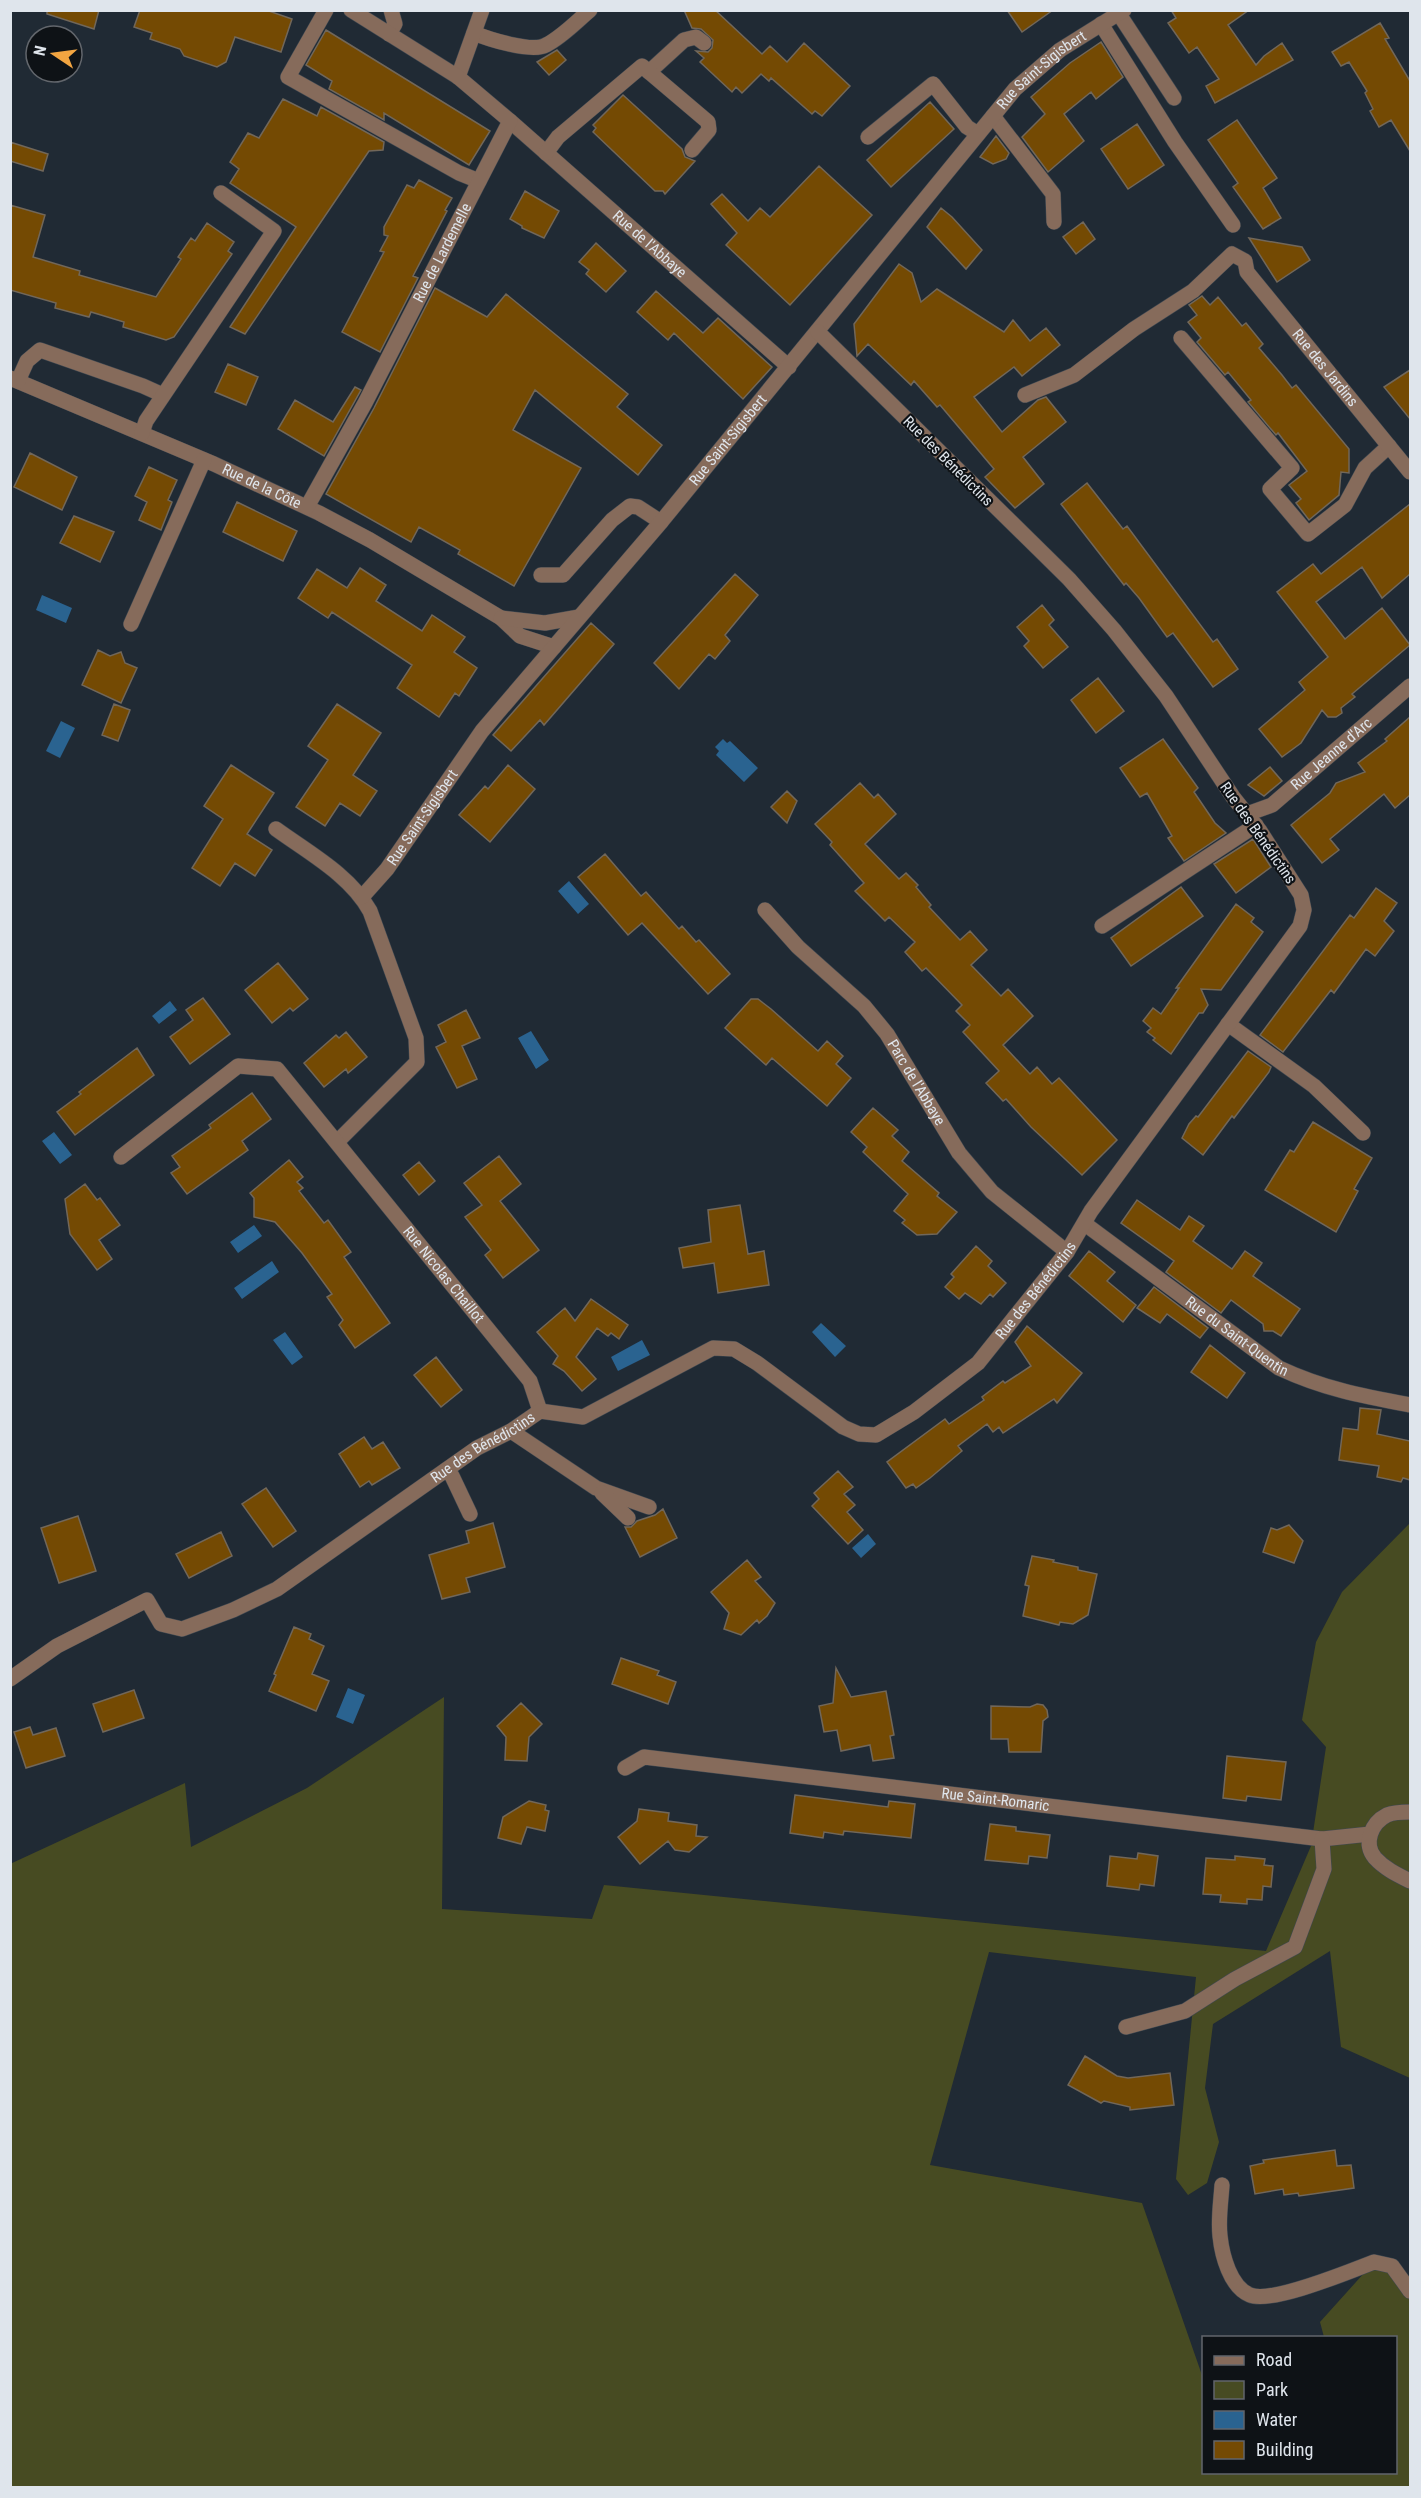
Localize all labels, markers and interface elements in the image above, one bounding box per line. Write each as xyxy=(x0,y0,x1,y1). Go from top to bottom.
north arrow xyxy=(24,24,84,84)
street label: Rue Saint-Sigisbert xyxy=(993,27,1089,113)
text: N xyxy=(30,44,50,58)
street label: Rue de Lardemelle xyxy=(409,200,475,305)
street label: Rue de l'Abbaye xyxy=(609,207,690,281)
street label: Rue des Jardins xyxy=(1288,326,1362,410)
street label: Rue Saint-Sigisbert xyxy=(685,391,770,489)
street label: Rue des Bénédictins xyxy=(899,412,997,510)
street label: Rue de la Côte xyxy=(219,460,304,512)
street label: Rue Jeanne d'Arc xyxy=(1287,714,1376,794)
street label: Rue Saint-Sigisbert xyxy=(383,766,462,869)
street label: Rue des Bénédictins xyxy=(1216,779,1300,887)
street label: Parc de l'Abbaye xyxy=(883,1036,949,1129)
street label: Rue Nicolas Chaillot xyxy=(399,1223,488,1327)
street label: Rue des Bénédictins xyxy=(991,1238,1080,1343)
street label: Rue du Saint-Quentin xyxy=(1182,1293,1291,1380)
street label: Rue des Bénédictins xyxy=(427,1408,539,1487)
street label: Rue Saint-Romaric xyxy=(941,1784,1051,1815)
legend xyxy=(1202,2336,1397,2474)
text: Road xyxy=(1256,2349,1292,2370)
text: Park xyxy=(1256,2379,1288,2400)
text: Water xyxy=(1256,2409,1298,2430)
text: Building xyxy=(1256,2439,1313,2460)

